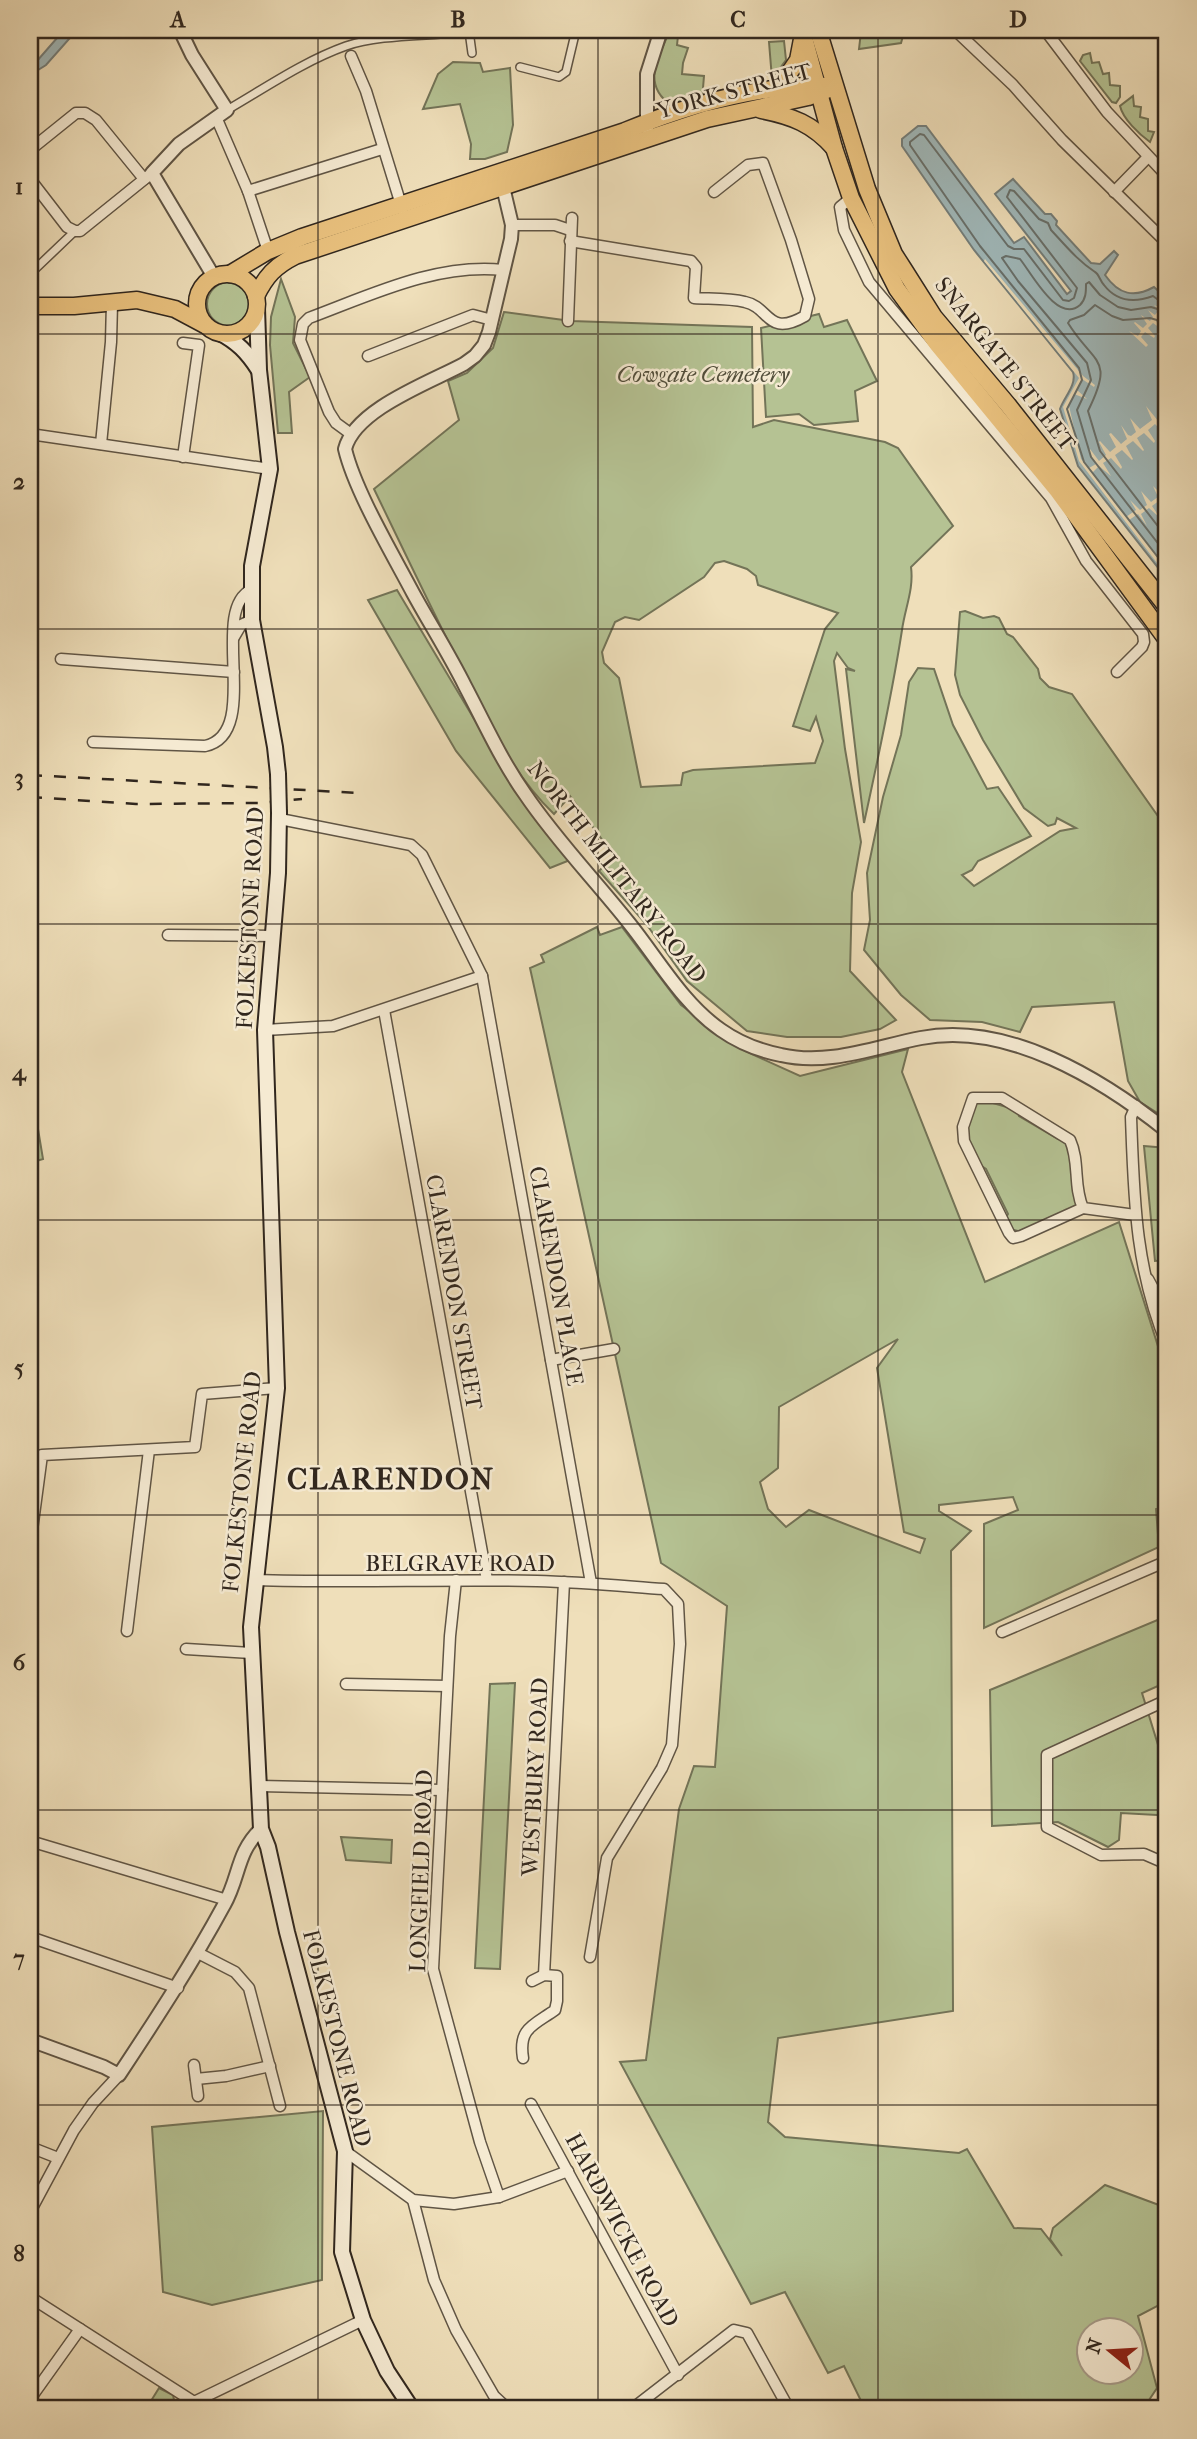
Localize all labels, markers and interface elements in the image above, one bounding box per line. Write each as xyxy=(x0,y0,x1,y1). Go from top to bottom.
text: A xyxy=(169,6,187,33)
text: B xyxy=(451,6,466,33)
text: C xyxy=(730,6,746,33)
text: D xyxy=(1009,6,1027,33)
street label: YORK STREET xyxy=(653,57,815,125)
text: 1 xyxy=(15,173,23,200)
street label: SNARGATE STREET xyxy=(929,272,1081,456)
park label: Cowgate Cemetery xyxy=(617,361,790,388)
text: 2 xyxy=(13,468,25,495)
street label: NORTH MILITARY ROAD xyxy=(522,755,712,989)
text: 3 xyxy=(14,764,24,791)
street label: FOLKESTONE ROAD xyxy=(231,806,269,1030)
text: 4 xyxy=(11,1059,27,1086)
street label: CLARENDON PLACE xyxy=(523,1164,589,1388)
street label: CLARENDON STREET xyxy=(420,1172,488,1412)
text: 5 xyxy=(14,1354,24,1381)
street label: FOLKESTONE ROAD xyxy=(217,1370,267,1594)
district label: CLARENDON xyxy=(287,1462,495,1497)
street label: BELGRAVE ROAD xyxy=(365,1550,555,1577)
text: 6 xyxy=(13,1649,26,1676)
street label: WESTBURY ROAD xyxy=(516,1677,554,1878)
street label: LONGFIELD ROAD xyxy=(404,1769,438,1973)
street label: FOLKESTONE ROAD xyxy=(297,1927,377,2149)
text: 7 xyxy=(12,1945,25,1972)
street label: HARDWICKE ROAD xyxy=(559,2129,685,2331)
text: 8 xyxy=(13,2240,25,2267)
north arrow xyxy=(1074,2316,1144,2386)
text: N xyxy=(1082,2335,1108,2356)

